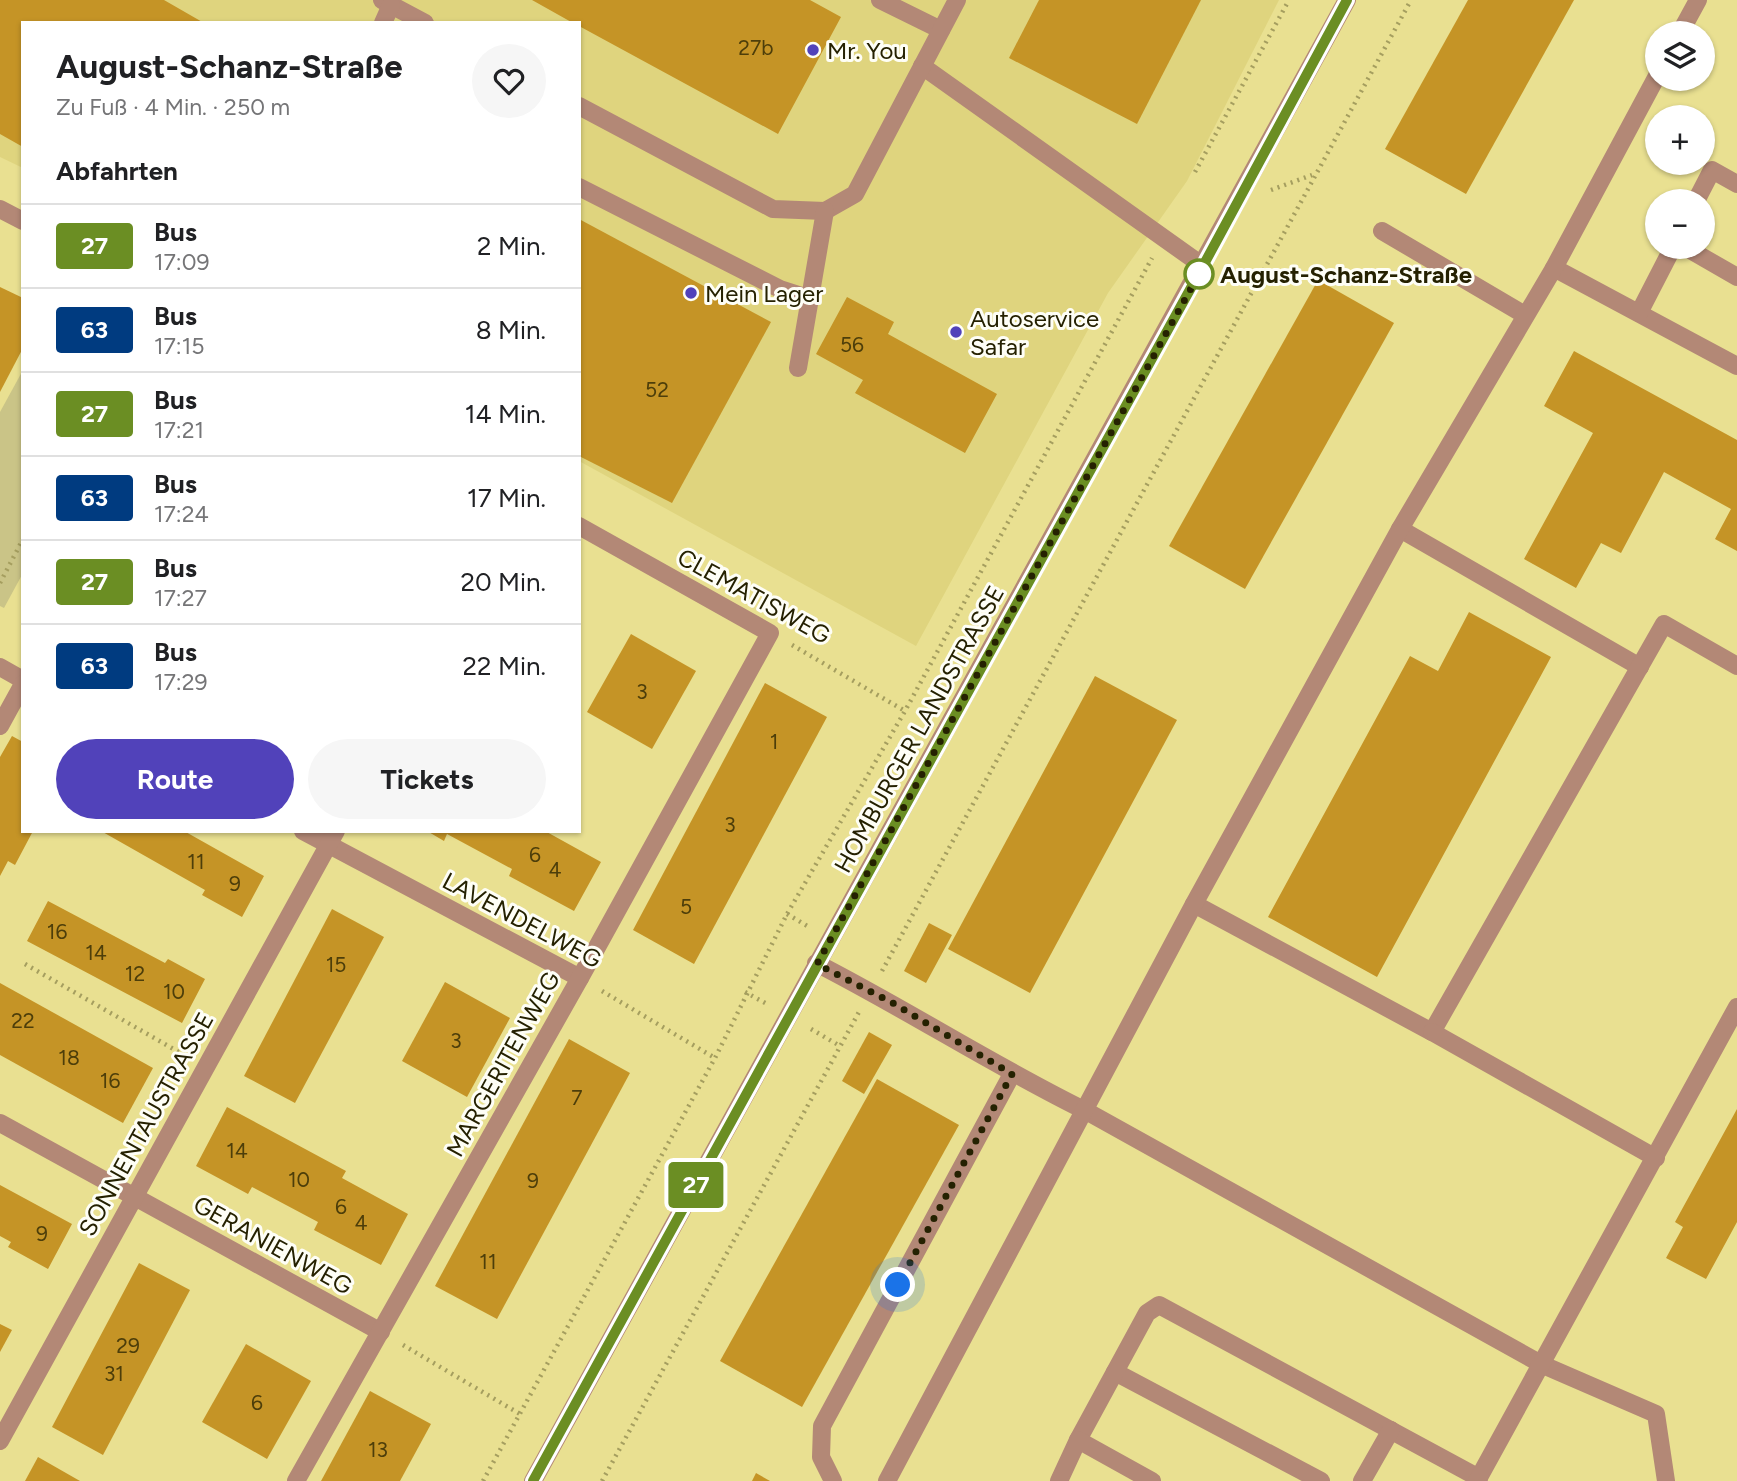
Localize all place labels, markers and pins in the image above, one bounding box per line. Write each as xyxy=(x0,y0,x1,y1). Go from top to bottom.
place label: Mr. You xyxy=(827,36,907,65)
marker: Mr. You xyxy=(805,42,821,58)
marker: August-Schanz-Straße xyxy=(1184,259,1214,289)
place label: August-Schanz-Straße xyxy=(1220,260,1472,289)
place label: Mein Lager xyxy=(705,279,823,308)
marker: Mein Lager xyxy=(683,285,699,301)
place label: Autoservice Safar xyxy=(970,304,1099,361)
marker: Autoservice Safar xyxy=(948,324,964,340)

